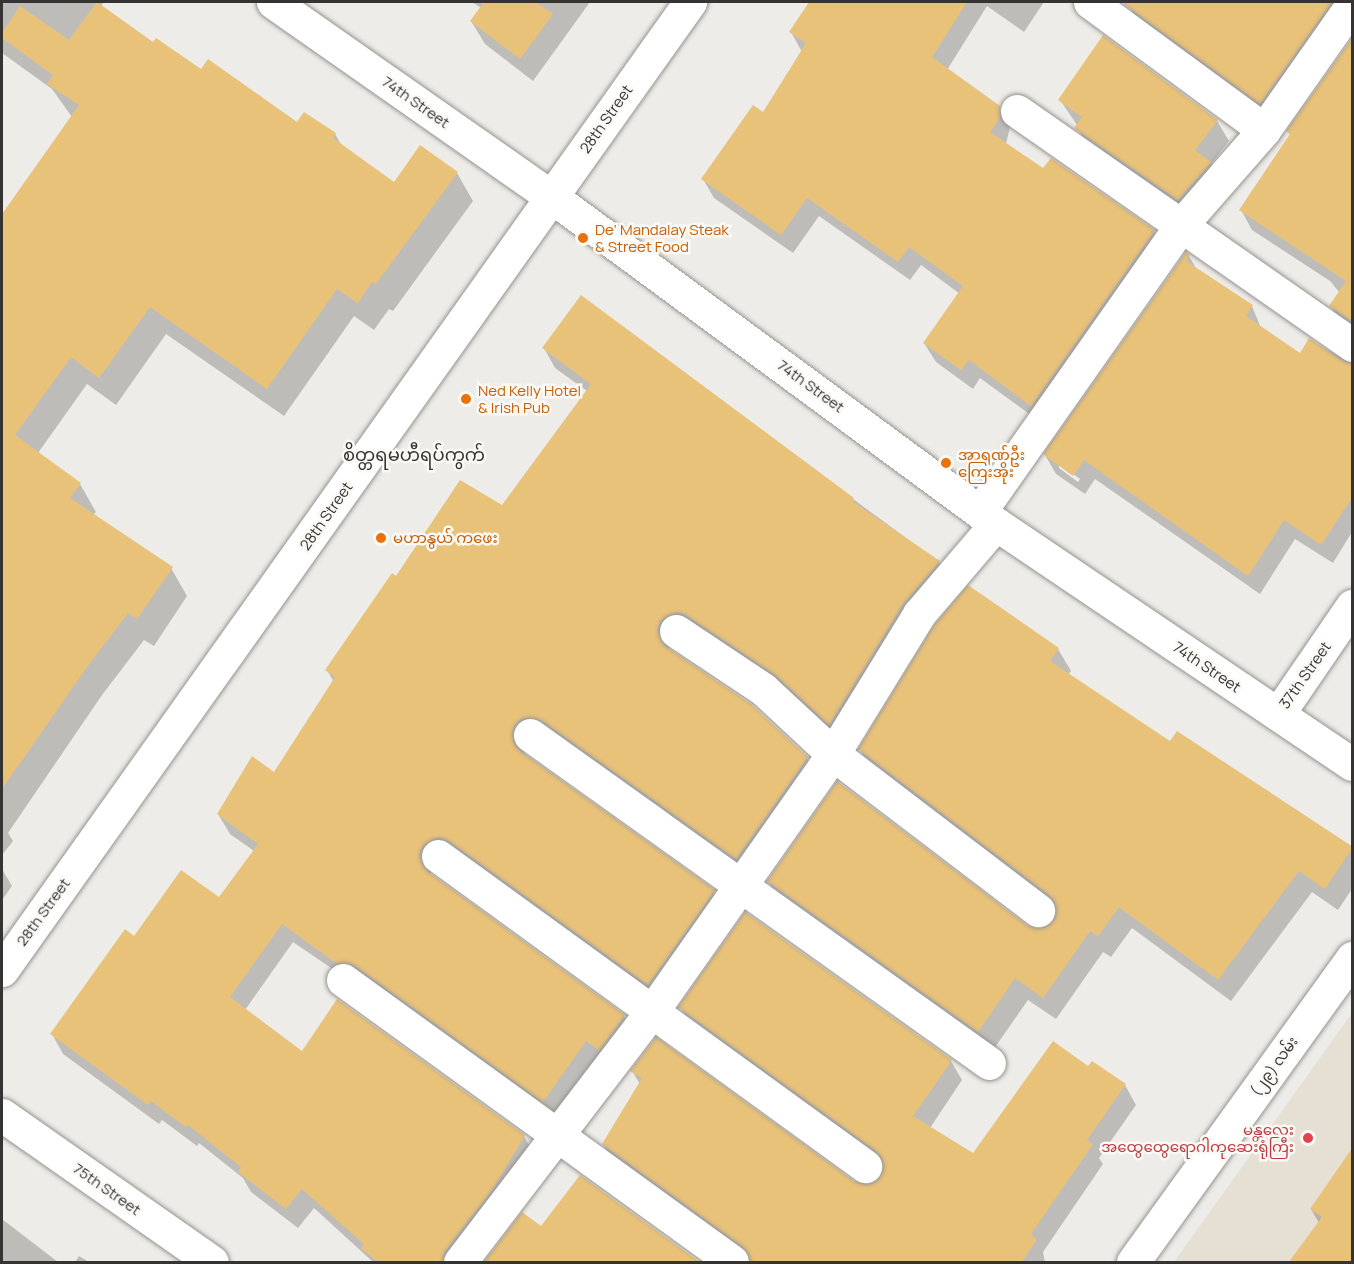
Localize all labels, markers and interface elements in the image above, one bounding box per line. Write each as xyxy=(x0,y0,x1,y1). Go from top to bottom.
street label: 74th Street xyxy=(379,72,453,132)
street label: 28th Street xyxy=(576,81,636,157)
place label: De' Mandalay Steak & Street Food xyxy=(595,220,729,255)
marker: De' Mandalay Steak & Street Food xyxy=(576,231,590,245)
street label: 74th Street xyxy=(774,356,848,416)
place label: Ned Kelly Hotel & Irish Pub xyxy=(478,381,581,416)
marker: Ned Kelly Hotel & Irish Pub xyxy=(459,392,473,406)
district label: စိတ္တရမဟီရပ်ကွက် xyxy=(343,443,485,465)
place label: အာရုဏ်ဦး ကြေးအိုး xyxy=(958,445,1025,480)
marker: အာရုဏ်ဦး ကြေးအိုး xyxy=(939,456,953,470)
street label: 28th Street xyxy=(296,478,356,554)
place label: မဟာနွယ် ကဖေး xyxy=(393,529,498,547)
marker: မဟာနွယ် ကဖေး xyxy=(374,531,388,545)
street label: 74th Street xyxy=(1170,638,1244,696)
street label: 37th Street xyxy=(1275,638,1335,712)
street label: 28th Street xyxy=(12,875,74,949)
street label: (၂၉) လမ်း xyxy=(1246,1033,1302,1099)
place label: မန္တလေး အထွေထွေရောဂါကုဆေးရုံကြီး xyxy=(1101,1120,1294,1155)
marker: မန္တလေး အထွေထွေရောဂါကုဆေးရုံကြီး xyxy=(1299,1129,1317,1147)
street label: 75th Street xyxy=(70,1159,144,1219)

